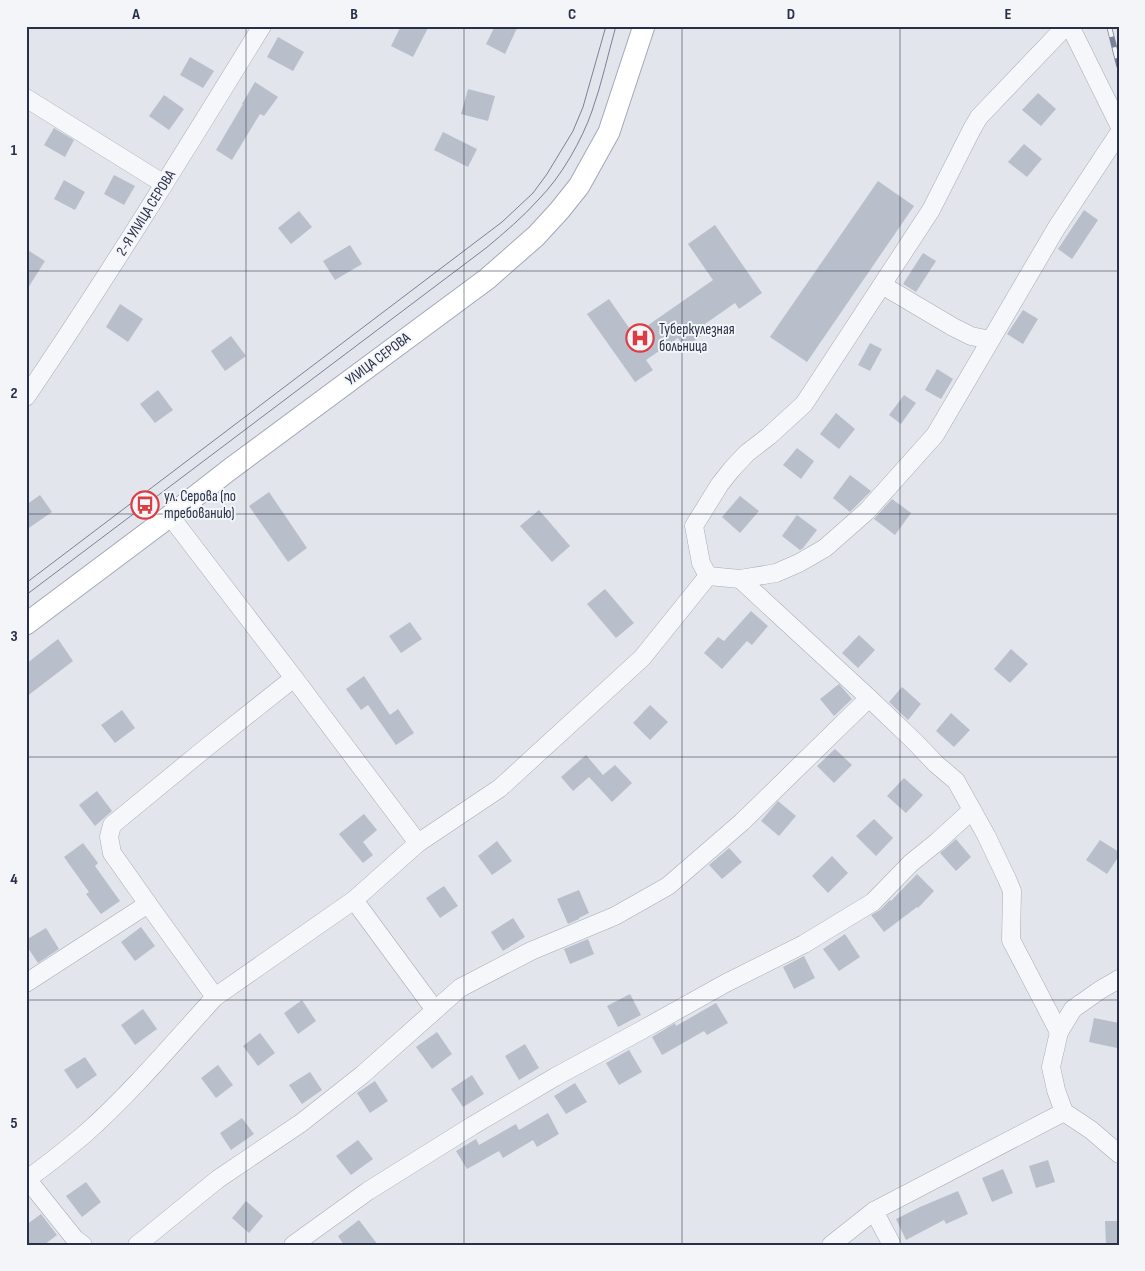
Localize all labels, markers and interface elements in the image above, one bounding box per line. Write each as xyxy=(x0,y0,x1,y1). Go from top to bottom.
text: A xyxy=(131,5,140,24)
text: B xyxy=(350,5,358,24)
text: C xyxy=(568,5,576,24)
text: D xyxy=(787,5,795,24)
text: E xyxy=(1005,5,1012,24)
text: 1 xyxy=(11,141,18,160)
street label: 2-Я УЛИЦА СЕРОВА xyxy=(112,166,180,259)
place label: Туберкулезная больница xyxy=(659,320,735,356)
hospital icon: Туберкулезная больница xyxy=(625,323,655,353)
street label: УЛИЦА СЕРОВА xyxy=(342,328,415,390)
text: 2 xyxy=(10,384,18,403)
place label: ул. Серова (по требованию) xyxy=(164,487,236,523)
bus stop icon: ул. Серова (по требованию) xyxy=(130,490,160,520)
text: 3 xyxy=(10,627,18,646)
text: 4 xyxy=(10,870,18,889)
text: 5 xyxy=(10,1114,18,1133)

